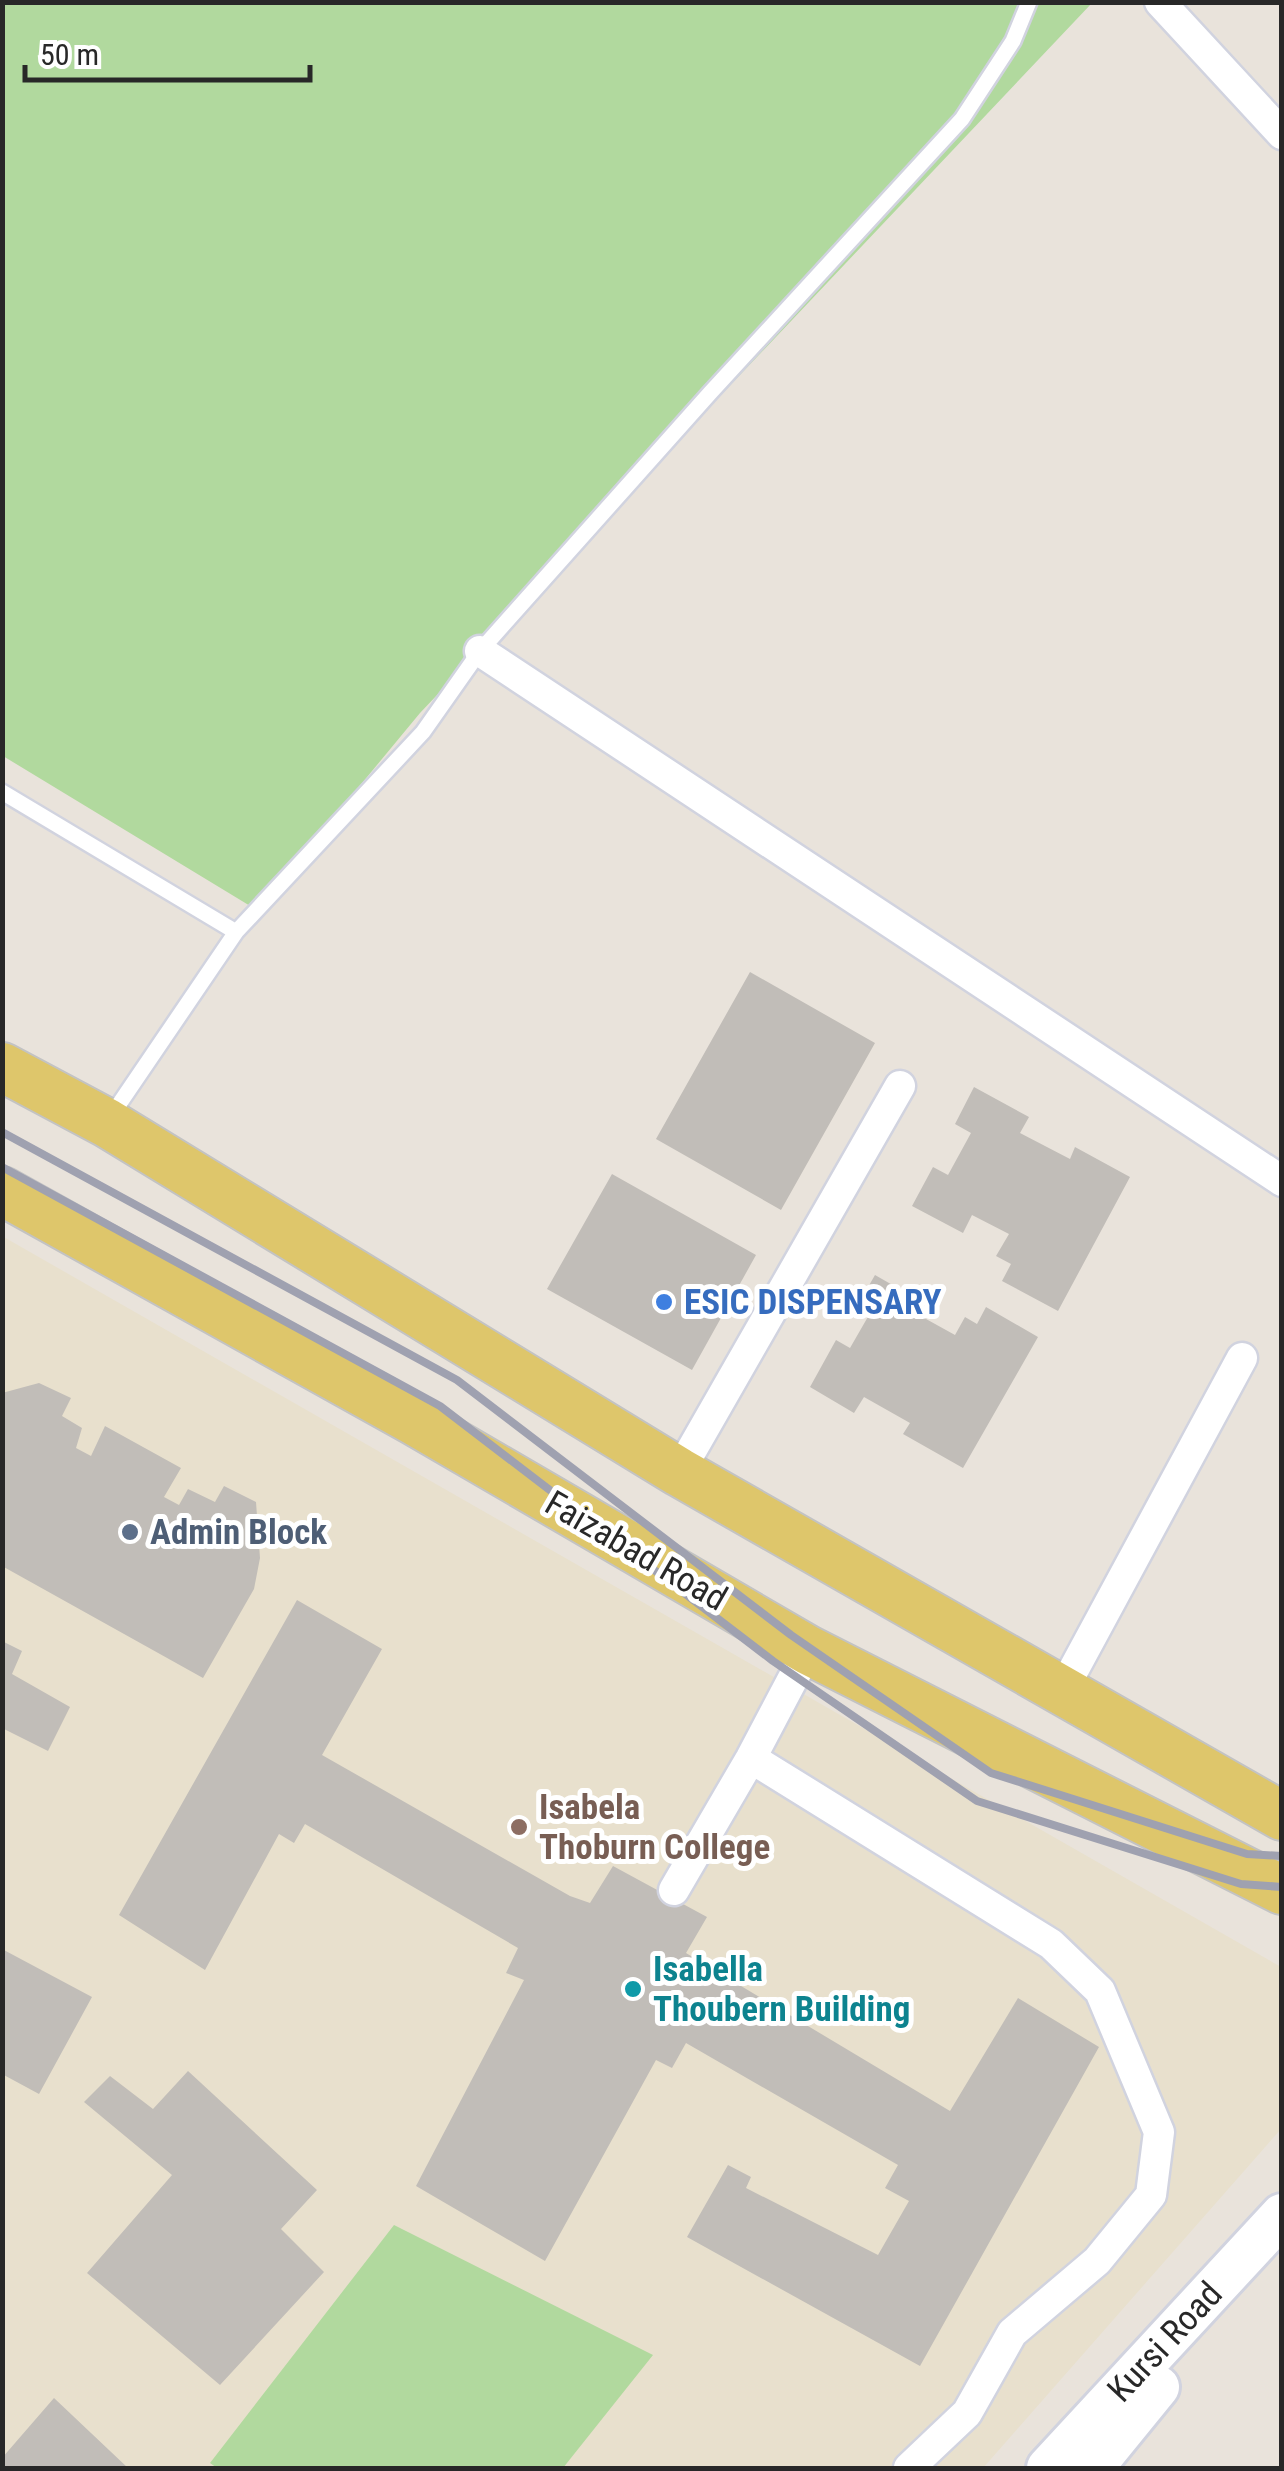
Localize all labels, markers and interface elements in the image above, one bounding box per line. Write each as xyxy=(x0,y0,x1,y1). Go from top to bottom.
scale bar xyxy=(25,20,310,82)
text: 50 m xyxy=(40,37,99,72)
place label: ESIC DISPENSARY xyxy=(684,1282,941,1323)
marker: ESIC DISPENSARY xyxy=(653,1291,675,1313)
street label: Faizabad Road xyxy=(538,1483,734,1619)
place label: Admin Block xyxy=(150,1512,327,1553)
marker: Admin Block xyxy=(119,1521,141,1543)
place label: Isabela Thoburn College xyxy=(539,1787,770,1868)
marker: Isabela Thoburn College xyxy=(508,1816,530,1838)
place label: Isabella Thoubern Building xyxy=(653,1949,910,2030)
marker: Isabella Thoubern Building xyxy=(622,1978,644,2000)
street label: Kursi Road xyxy=(1099,2274,1231,2410)

